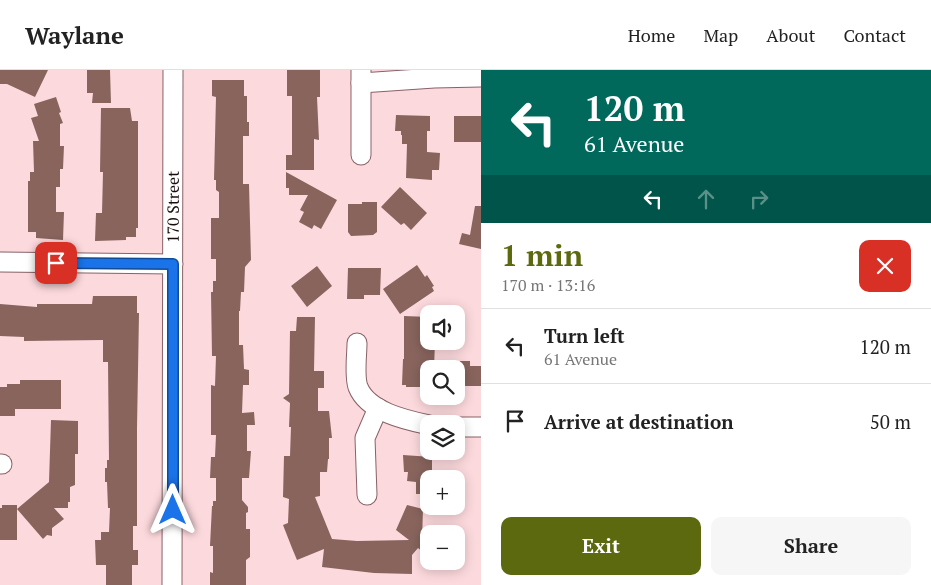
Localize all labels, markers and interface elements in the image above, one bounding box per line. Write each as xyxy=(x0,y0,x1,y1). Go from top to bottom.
text: Waylane xyxy=(25,19,124,51)
text: Home xyxy=(628,23,675,47)
text: Map xyxy=(703,23,738,47)
text: About xyxy=(766,23,815,47)
text: Contact xyxy=(843,23,906,47)
text: 120 m xyxy=(584,85,685,131)
icon: left xyxy=(501,90,566,155)
text: 61 Avenue xyxy=(584,129,684,158)
street label: 170 Street xyxy=(162,171,184,243)
icon: left xyxy=(639,185,667,213)
icon: ahead xyxy=(692,185,720,213)
icon: right xyxy=(745,185,773,213)
text: 1 min xyxy=(501,235,583,275)
button: close xyxy=(859,240,911,292)
pin xyxy=(35,242,77,284)
icon: arrive xyxy=(42,249,70,277)
text: 170 m · 13:16 xyxy=(501,274,595,296)
map controls xyxy=(420,305,465,570)
button: sound xyxy=(420,305,465,350)
text: Turn left xyxy=(544,323,625,348)
icon: left xyxy=(501,332,529,360)
text: 120 m xyxy=(860,334,911,359)
text: 61 Avenue xyxy=(544,348,617,370)
button: search xyxy=(420,360,465,405)
icon: arrive xyxy=(501,407,529,435)
text: Arrive at destination xyxy=(544,409,733,434)
text: 50 m xyxy=(870,409,911,434)
button: layers xyxy=(420,415,465,460)
button: + xyxy=(420,470,465,515)
position arrow xyxy=(146,483,198,535)
button: Exit xyxy=(501,517,701,575)
button: Share xyxy=(711,517,911,575)
button: − xyxy=(420,525,465,570)

